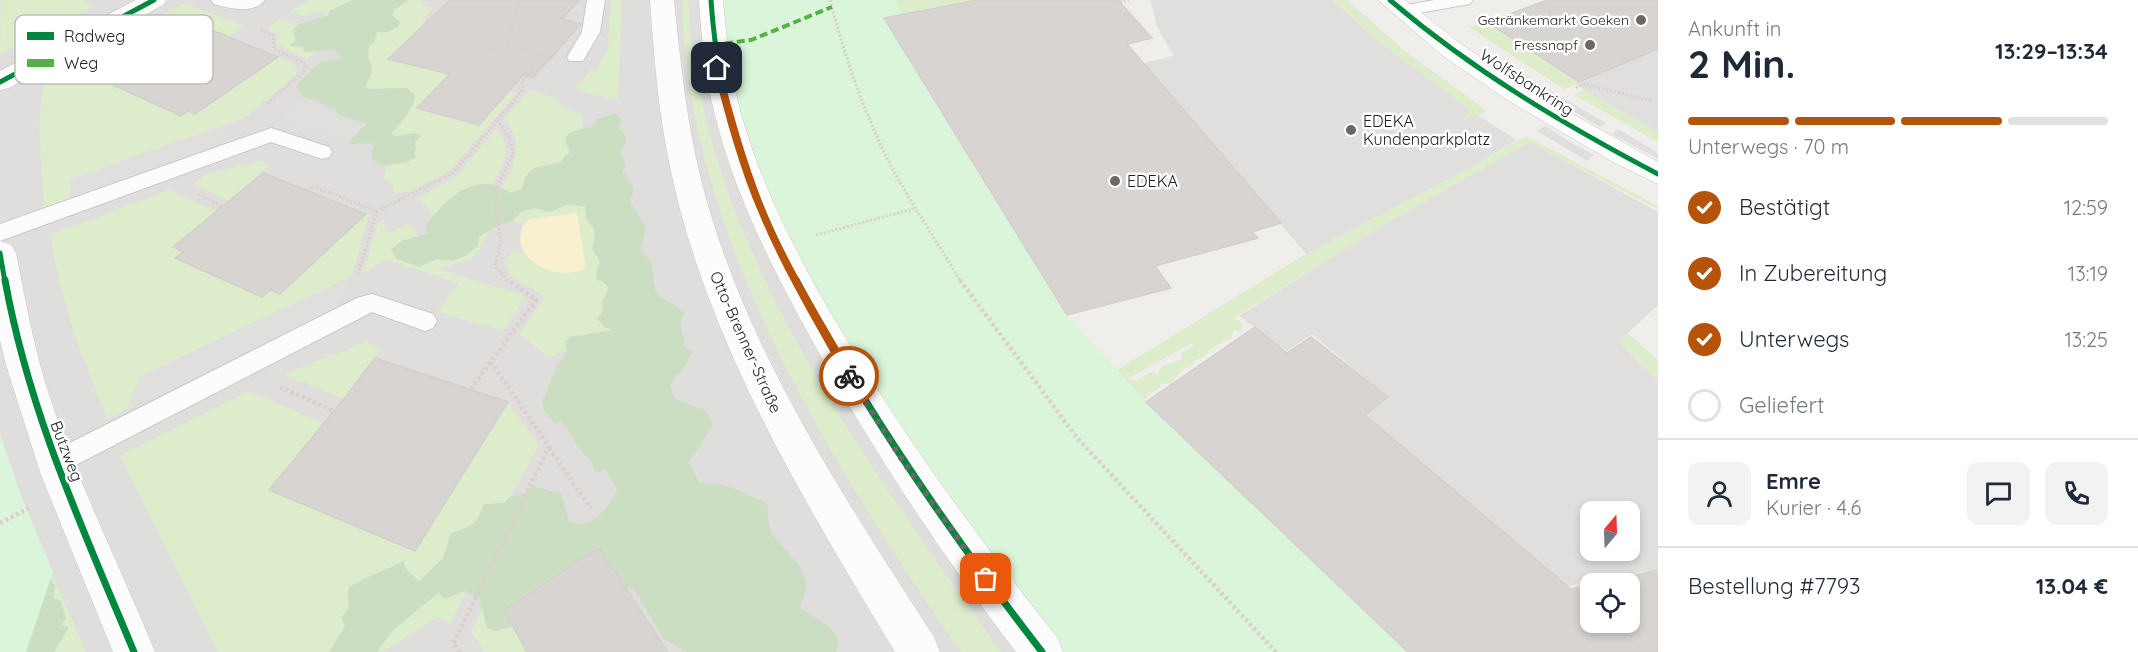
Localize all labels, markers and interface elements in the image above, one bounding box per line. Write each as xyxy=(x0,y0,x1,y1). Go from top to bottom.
place label: Getränkemarkt Goeken xyxy=(1478,11,1629,29)
marker: Getränkemarkt Goeken xyxy=(1634,13,1648,27)
legend xyxy=(15,15,213,84)
text: Ankunft in xyxy=(1688,16,1781,41)
text: Radweg xyxy=(64,26,125,46)
place label: Fressnapf xyxy=(1514,36,1578,54)
text: 13:29–13:34 xyxy=(1995,37,2108,65)
marker: Fressnapf xyxy=(1583,38,1597,52)
text: 2 Min. xyxy=(1688,39,1795,88)
pin xyxy=(691,42,742,93)
street label: Wolfsbankring xyxy=(1476,44,1578,120)
icon: home xyxy=(700,51,733,84)
text: Weg xyxy=(64,53,98,73)
place label: EDEKA Kundenparkplatz xyxy=(1363,111,1490,149)
marker: EDEKA Kundenparkplatz xyxy=(1344,123,1358,137)
text: Unterwegs · 70 m xyxy=(1688,134,1849,159)
place label: EDEKA xyxy=(1127,171,1178,191)
marker: EDEKA xyxy=(1108,174,1122,188)
icon: check xyxy=(1688,191,1721,224)
text: Bestätigt xyxy=(1739,193,1830,221)
text: 12:59 xyxy=(2064,195,2108,220)
icon: check xyxy=(1688,257,1721,290)
text: In Zubereitung xyxy=(1739,259,1887,287)
text: 13:19 xyxy=(2068,261,2108,286)
street label: Otto-Brenner-Straße xyxy=(706,268,786,416)
icon: check xyxy=(1688,323,1721,356)
text: Unterwegs xyxy=(1739,325,1849,353)
text: 13:25 xyxy=(2064,327,2108,352)
courier xyxy=(819,346,879,406)
icon: bike xyxy=(833,360,866,393)
text: Geliefert xyxy=(1739,391,1824,419)
street label: Butzweg xyxy=(46,418,88,484)
button: person xyxy=(1688,462,1751,525)
button: chat xyxy=(1967,462,2030,525)
button: phone xyxy=(2045,462,2108,525)
text: Emre xyxy=(1766,467,1821,495)
text: Kurier · 4.6 xyxy=(1766,495,1861,520)
north arrow xyxy=(1580,501,1640,561)
map controls xyxy=(1580,501,1640,633)
pin xyxy=(960,553,1011,604)
icon: bag xyxy=(969,562,1002,595)
text: Bestellung #7793 xyxy=(1688,572,1861,600)
text: 13.04 € xyxy=(2036,572,2108,600)
button: locate xyxy=(1580,573,1640,633)

